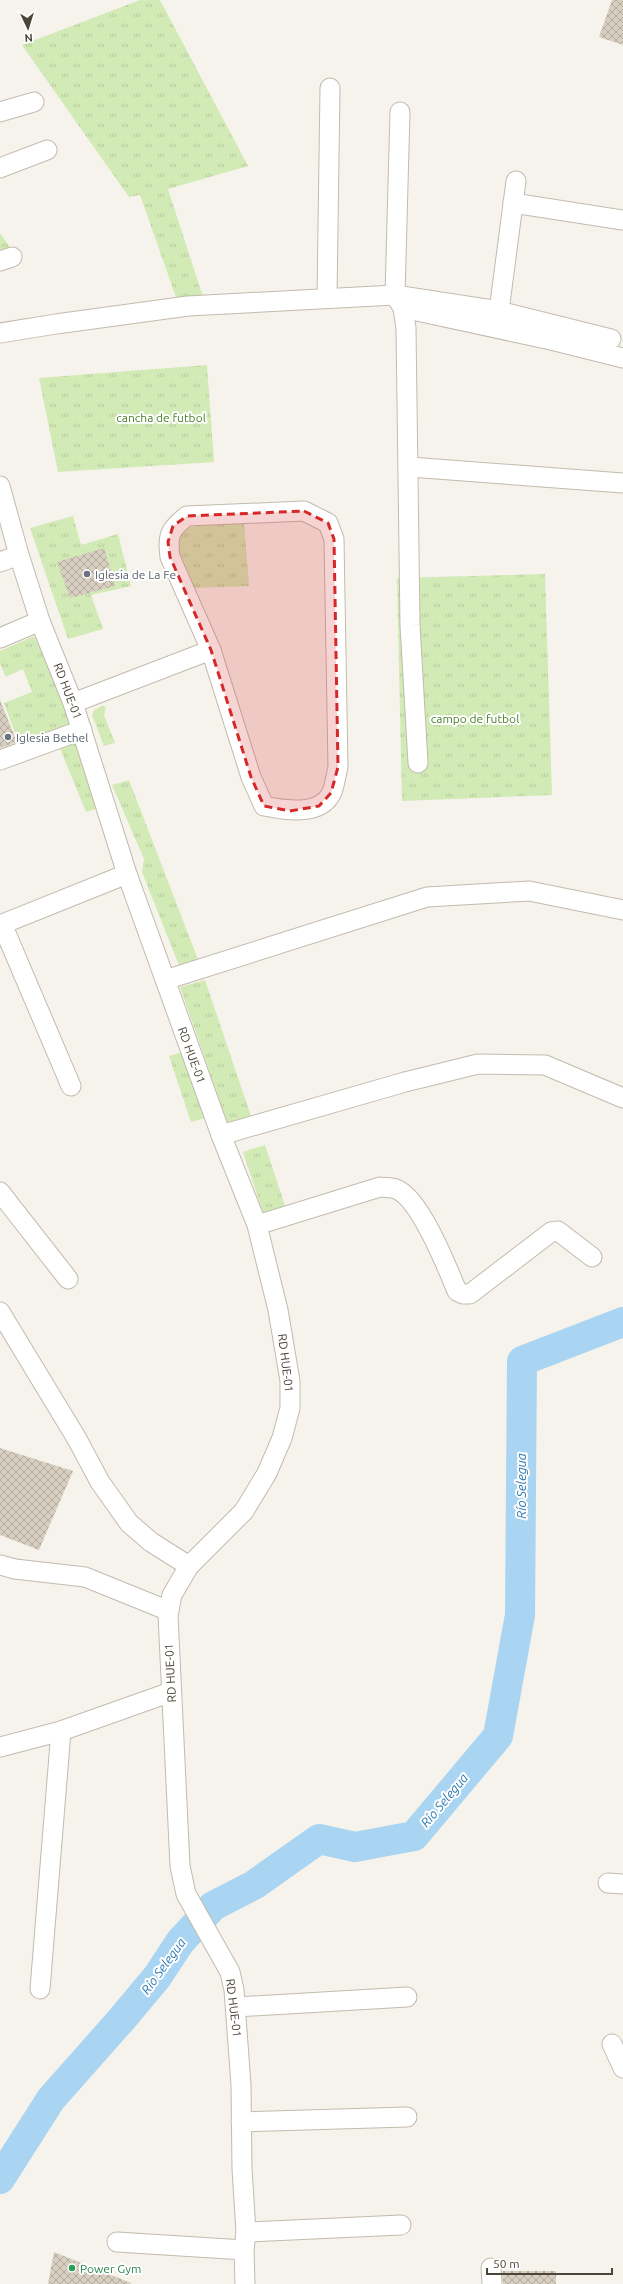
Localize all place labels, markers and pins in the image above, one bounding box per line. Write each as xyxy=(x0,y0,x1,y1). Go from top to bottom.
place label: Iglesia de La Fe xyxy=(95,568,176,581)
marker: Iglesia de La Fe xyxy=(82,569,92,579)
place label: Iglesia Bethel xyxy=(16,731,88,744)
marker: Iglesia Bethel xyxy=(3,732,13,742)
place label: Power Gym xyxy=(80,2262,141,2275)
marker: Power Gym xyxy=(67,2263,77,2273)

